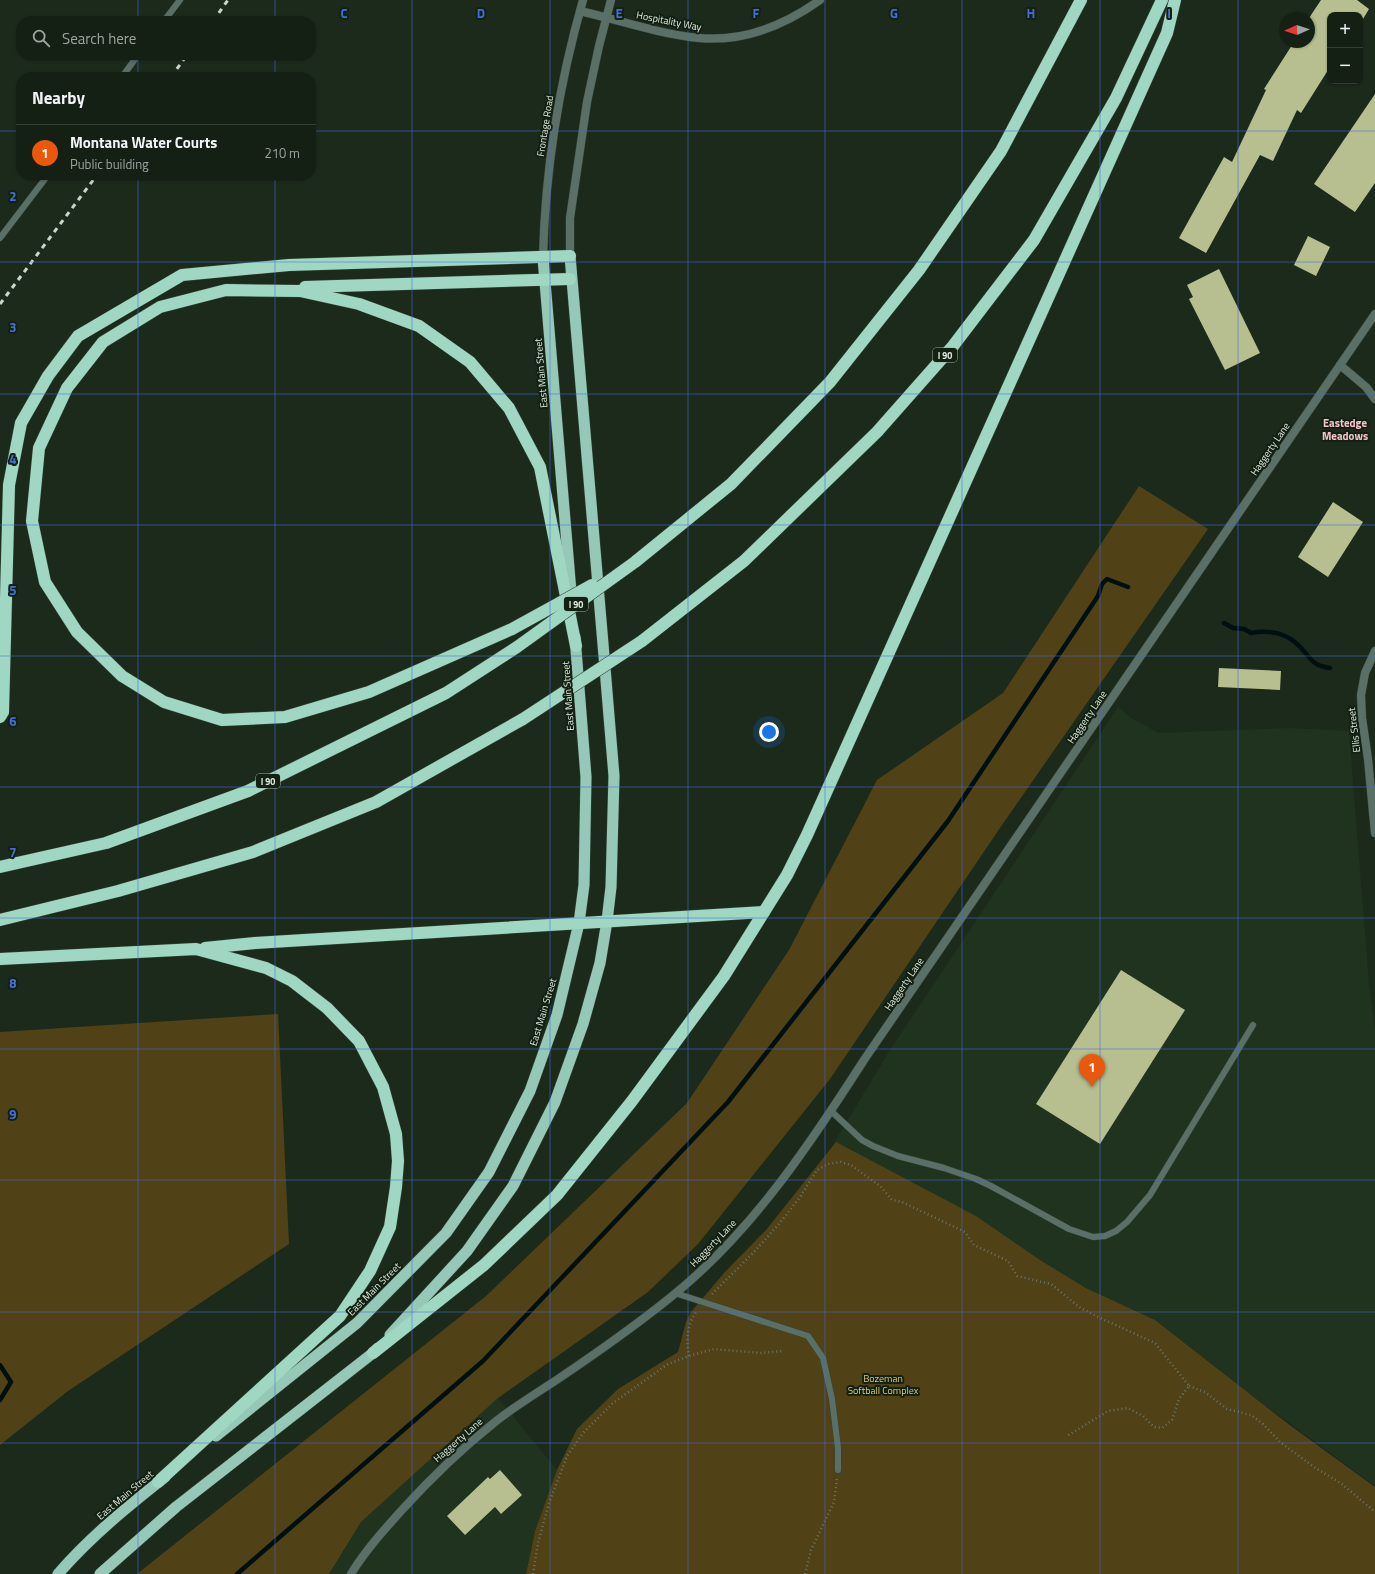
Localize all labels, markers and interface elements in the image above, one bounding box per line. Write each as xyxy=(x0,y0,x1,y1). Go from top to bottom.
text: C xyxy=(340,3,348,23)
text: D xyxy=(477,3,485,23)
text: E xyxy=(615,3,623,23)
text: F xyxy=(753,3,760,23)
text: G xyxy=(890,3,898,23)
text: H xyxy=(1027,3,1035,23)
text: I xyxy=(1167,3,1171,23)
street label: Hospitality Way xyxy=(635,7,703,35)
north arrow xyxy=(1279,12,1315,48)
map controls xyxy=(1327,12,1363,84)
button: + xyxy=(1327,12,1363,48)
search box xyxy=(16,16,316,60)
icon: search xyxy=(30,27,52,49)
text: Search here xyxy=(62,27,136,50)
button: − xyxy=(1327,48,1363,84)
text: Nearby xyxy=(32,85,85,111)
street label: Frontage Road xyxy=(533,94,557,158)
text: Montana Water Courts xyxy=(70,131,217,154)
text: 1 xyxy=(41,143,49,163)
text: 210 m xyxy=(264,143,300,163)
text: Public building xyxy=(70,154,149,174)
text: 2 xyxy=(9,186,17,206)
text: 3 xyxy=(9,317,17,337)
street label: East Main Street xyxy=(530,337,552,408)
road number: I 90 xyxy=(933,348,957,362)
district label: Eastedge Meadows xyxy=(1322,415,1368,444)
street label: Haggerty Lane xyxy=(1247,419,1293,479)
text: 4 xyxy=(9,449,17,469)
text: 5 xyxy=(9,580,17,600)
road number: I 90 xyxy=(564,597,588,611)
street label: East Main Street xyxy=(558,660,578,731)
street label: Haggerty Lane xyxy=(1064,687,1110,747)
street label: Ellis Street xyxy=(1344,706,1364,753)
text: 6 xyxy=(9,711,17,731)
your location xyxy=(759,722,779,742)
road number: I 90 xyxy=(256,774,280,788)
text: 7 xyxy=(9,842,17,862)
street label: Haggerty Lane xyxy=(881,954,927,1014)
text: 8 xyxy=(9,973,17,993)
street label: East Main Street xyxy=(526,976,561,1048)
pin: 1 xyxy=(1079,1054,1105,1087)
text: 9 xyxy=(9,1104,17,1124)
street label: Haggerty Lane xyxy=(686,1216,740,1270)
street label: East Main Street xyxy=(344,1259,404,1319)
park label: Bozeman Softball Complex xyxy=(848,1371,919,1398)
street label: Haggerty Lane xyxy=(430,1414,486,1466)
street label: East Main Street xyxy=(93,1466,157,1523)

